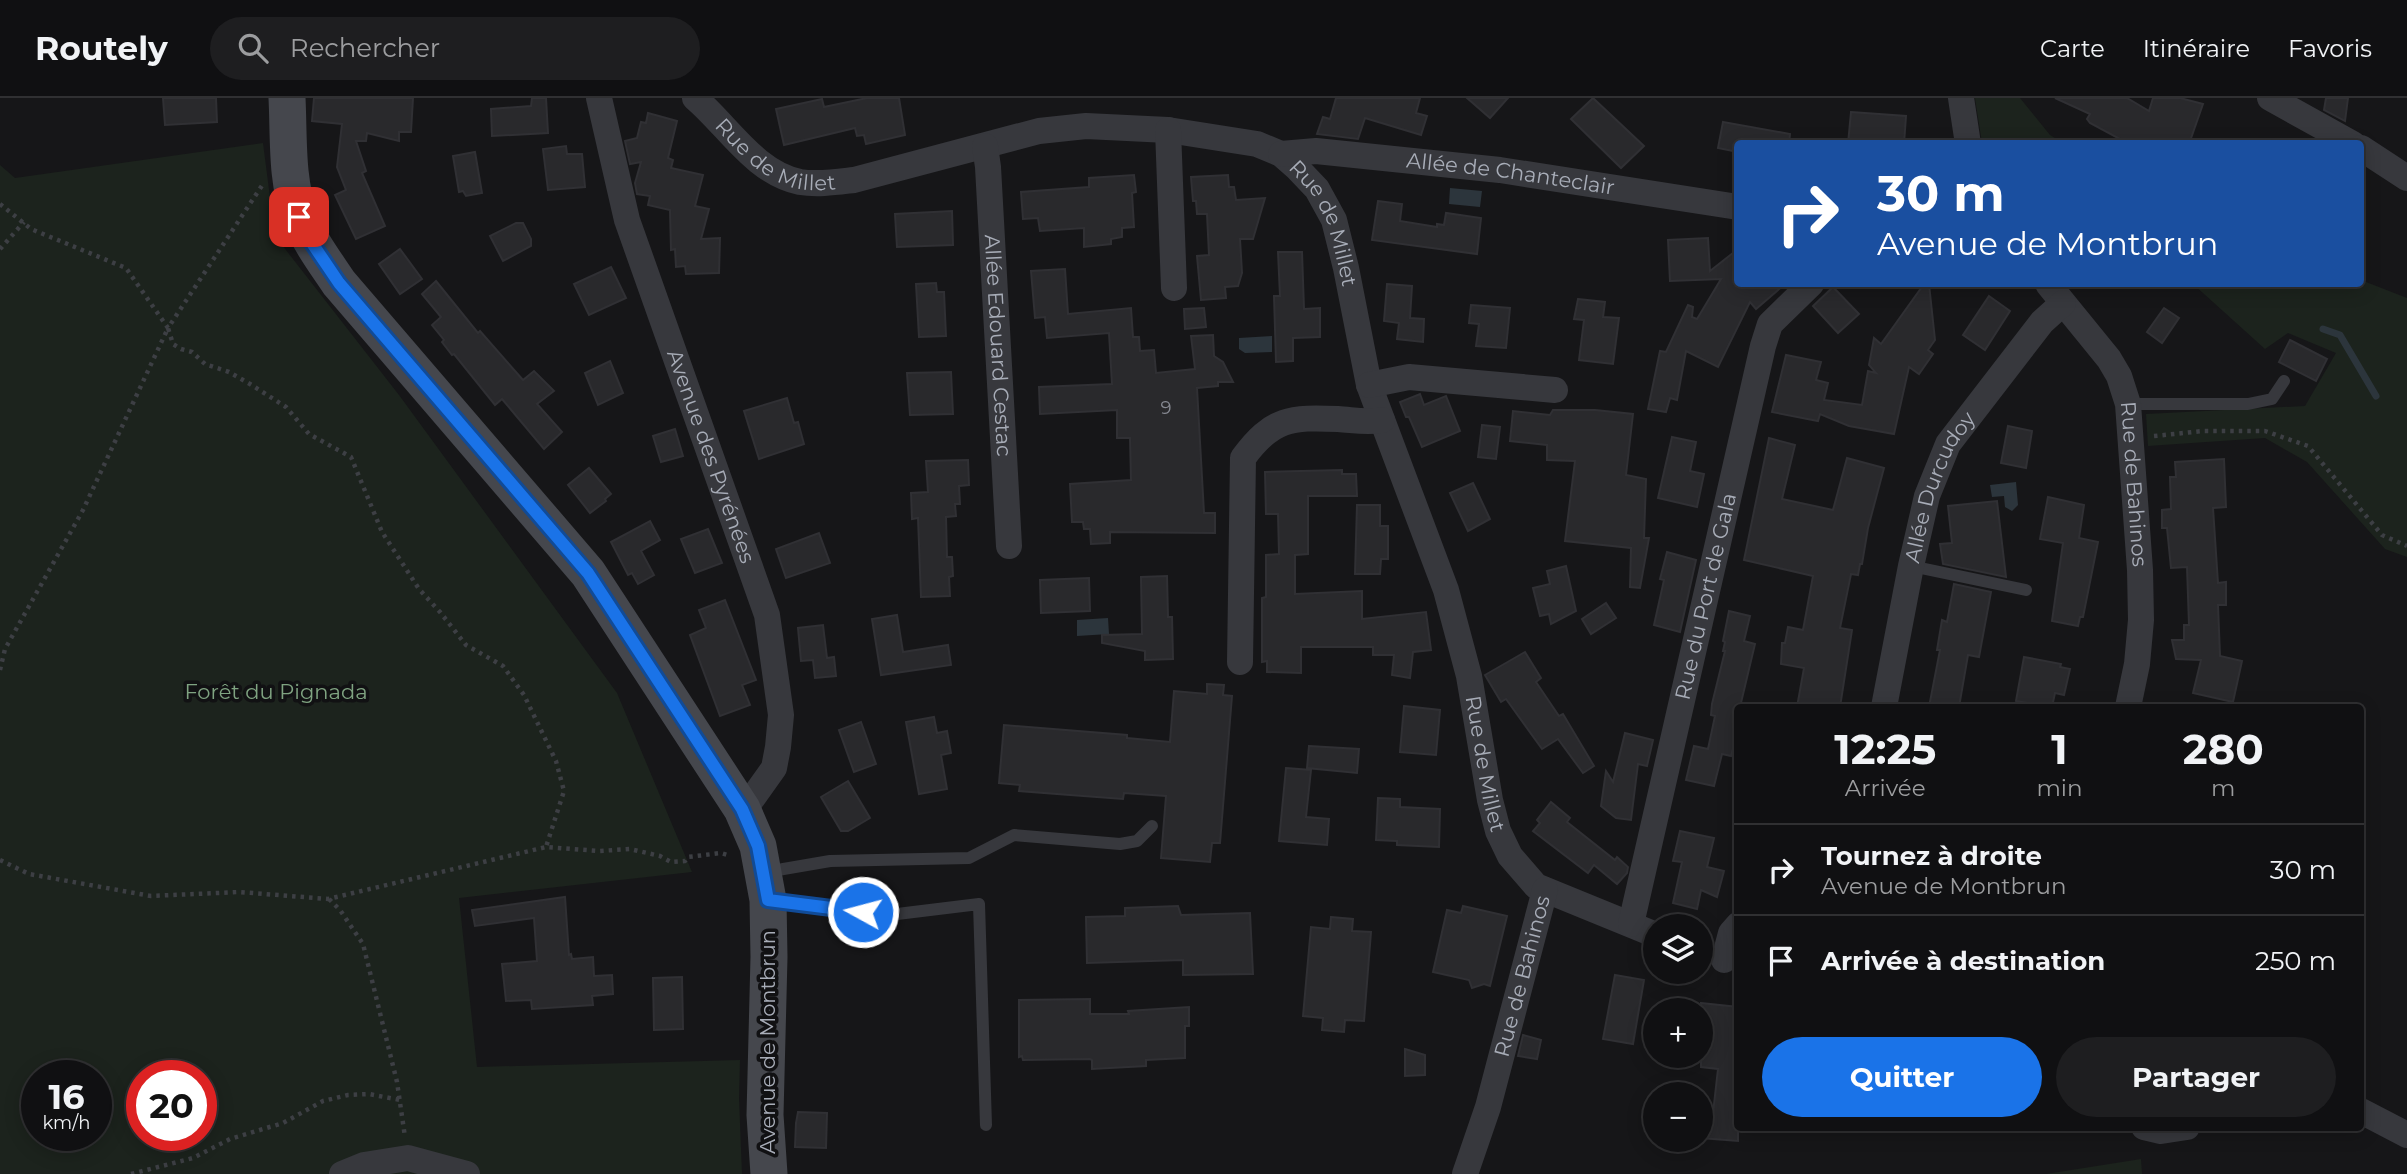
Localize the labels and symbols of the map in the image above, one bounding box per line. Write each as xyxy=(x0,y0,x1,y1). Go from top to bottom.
street label: Rue de Millet xyxy=(710,113,837,195)
street label: Allée de Chanteclair xyxy=(1405,147,1617,200)
street label: Rue de Millet xyxy=(1284,155,1362,288)
pin xyxy=(269,187,329,247)
street label: Allée Edouard Cestac xyxy=(980,234,1017,457)
street label: Avenue des Pyrénées xyxy=(662,346,761,566)
house number: 9 xyxy=(1161,397,1172,419)
street label: Rue de Bahinos xyxy=(2116,400,2153,567)
street label: Allée Durcudoy xyxy=(1899,406,1981,565)
street label: Rue du Port de Gala xyxy=(1670,491,1741,702)
park label: Forêt du Pignada xyxy=(184,679,368,704)
street label: Rue de Millet xyxy=(1461,694,1511,834)
position arrow xyxy=(826,875,900,949)
street label: Rue de Bahinos xyxy=(1489,893,1555,1059)
street label: Avenue de Montbrun xyxy=(755,930,780,1154)
speed limit sign: 20 xyxy=(126,1060,217,1151)

